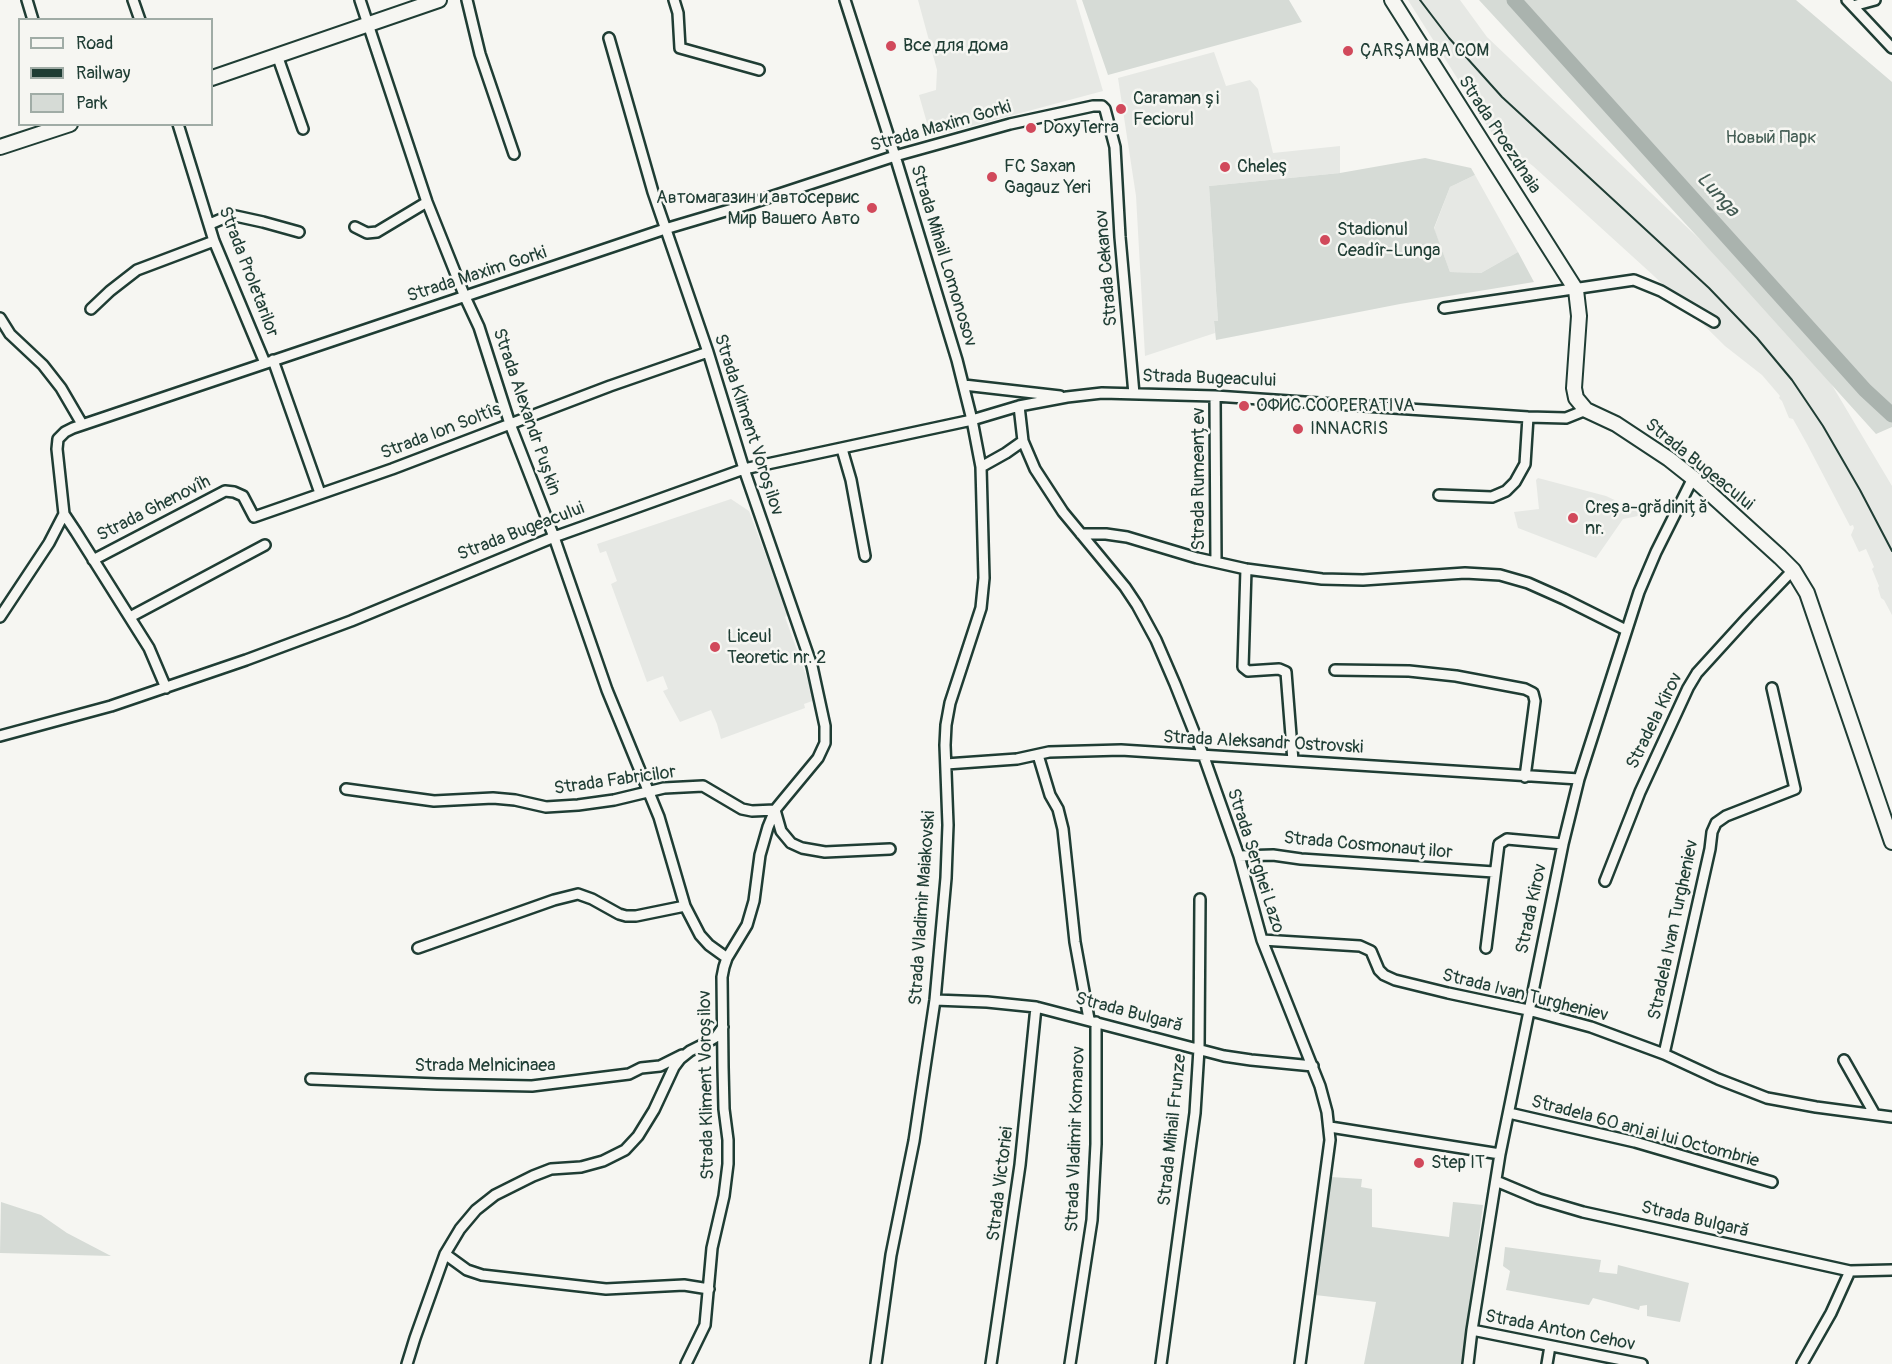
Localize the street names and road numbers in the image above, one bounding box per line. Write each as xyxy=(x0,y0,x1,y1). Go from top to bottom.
street label: Strada Proezdnaia xyxy=(1453,72,1545,198)
street label: Strada Maxim Gorki xyxy=(868,97,1014,157)
street label: Strada Mihail Lomonosov xyxy=(905,163,981,349)
street label: Strada Proletarilor xyxy=(213,204,283,340)
street label: Strada Cekanov xyxy=(1091,209,1123,327)
street label: Strada Maxim Gorki xyxy=(405,242,549,308)
street label: Strada Alexandr Pușkin xyxy=(487,326,565,498)
street label: Strada Kliment Voroșilov xyxy=(708,332,788,518)
street label: Strada Bugeacului xyxy=(1142,366,1276,392)
street label: Strada Ion Soltîs xyxy=(378,399,504,465)
street label: Strada Rumeanțev xyxy=(1188,407,1210,551)
street label: Strada Bugeacului xyxy=(1640,414,1758,516)
street label: Strada Ghenovîh xyxy=(94,471,214,547)
street label: Strada Bugeacului xyxy=(455,498,587,566)
street label: Stradela Kirov xyxy=(1622,669,1688,773)
street label: Strada Aleksandr Ostrovski xyxy=(1162,727,1364,759)
street label: Strada Fabricilor xyxy=(553,762,677,800)
street label: Strada Serghei Lazo xyxy=(1221,786,1289,936)
street label: Strada Vladimir Maiakovski xyxy=(905,810,941,1006)
street label: Strada Cosmonauților xyxy=(1283,828,1453,864)
street label: Stradela Ivan Turgheniev xyxy=(1644,838,1704,1022)
street label: Strada Kirov xyxy=(1512,862,1552,956)
street label: Strada Ivan Turgheniev xyxy=(1440,965,1610,1027)
street label: Strada Bulgară xyxy=(1073,988,1185,1038)
street label: Strada Kliment Voroșilov xyxy=(695,990,719,1180)
street label: Strada Vladimir Komarov xyxy=(1062,1046,1090,1232)
street label: Strada Mihail Frunze xyxy=(1154,1053,1192,1207)
street label: Strada Melnicinaea xyxy=(414,1055,556,1077)
street label: Stradela 60 ani ai lui Octombrie xyxy=(1529,1091,1761,1173)
street label: Strada Victoriei xyxy=(983,1125,1019,1243)
street label: Strada Bulgară xyxy=(1639,1197,1751,1243)
street label: Strada Anton Cehov xyxy=(1483,1306,1637,1356)

